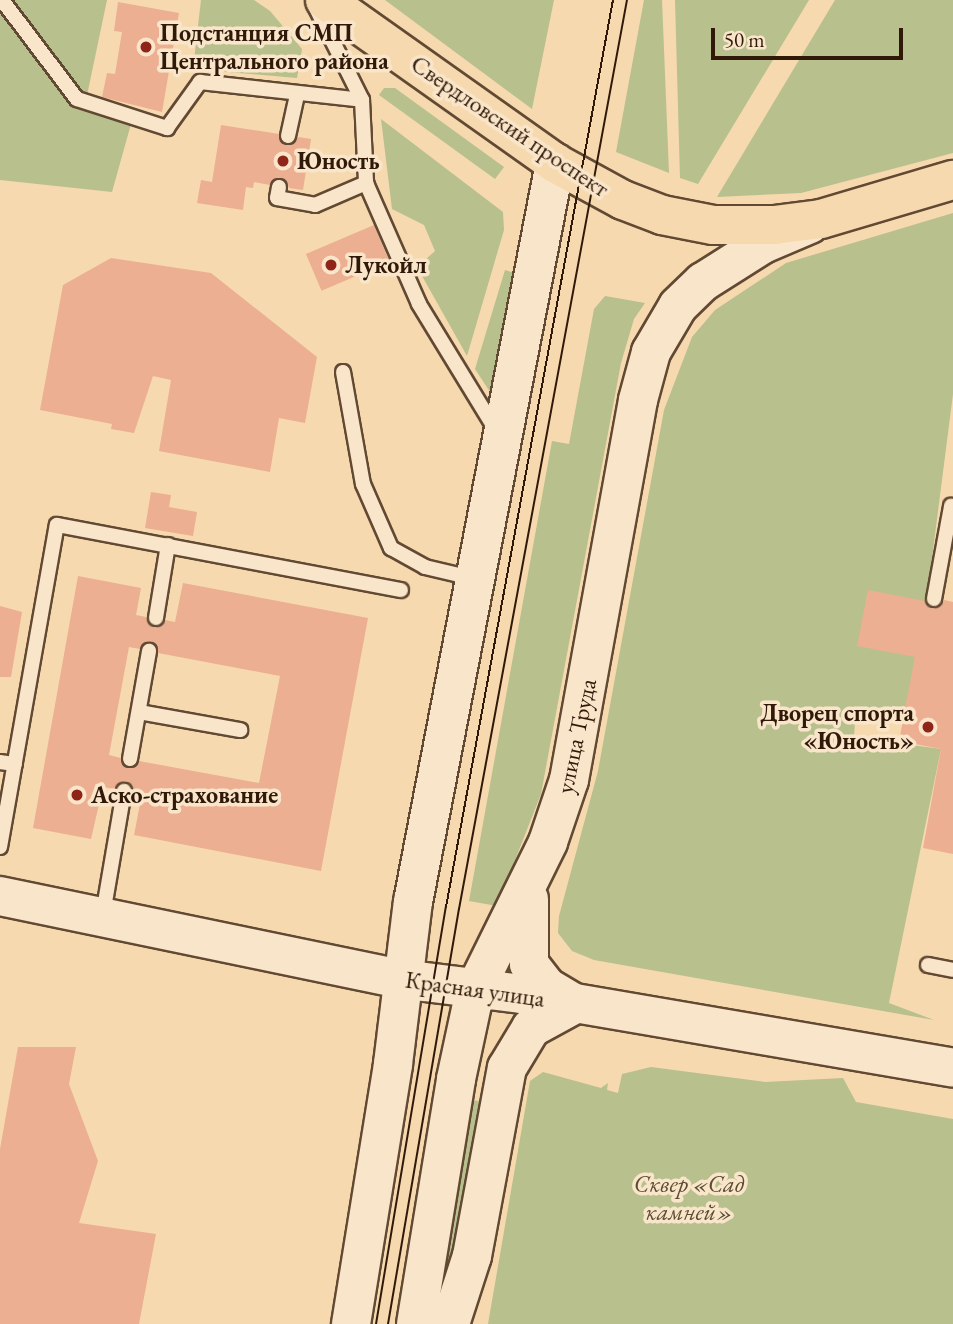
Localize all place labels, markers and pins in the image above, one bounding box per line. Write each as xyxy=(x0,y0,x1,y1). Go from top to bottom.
place label: Подстанция СМП Центрального района xyxy=(160,19,389,75)
marker: Подстанция СМП Центрального района xyxy=(138,39,154,55)
place label: Юность xyxy=(297,147,380,175)
marker: Юность xyxy=(275,153,291,169)
place label: Лукойл xyxy=(345,251,427,279)
marker: Лукойл xyxy=(323,257,339,273)
place label: Дворец спорта «Юность» xyxy=(760,699,914,755)
marker: Дворец спорта «Юность» xyxy=(920,719,936,735)
place label: Аско-страхование xyxy=(91,781,278,809)
marker: Аско-страхование xyxy=(69,787,85,803)

